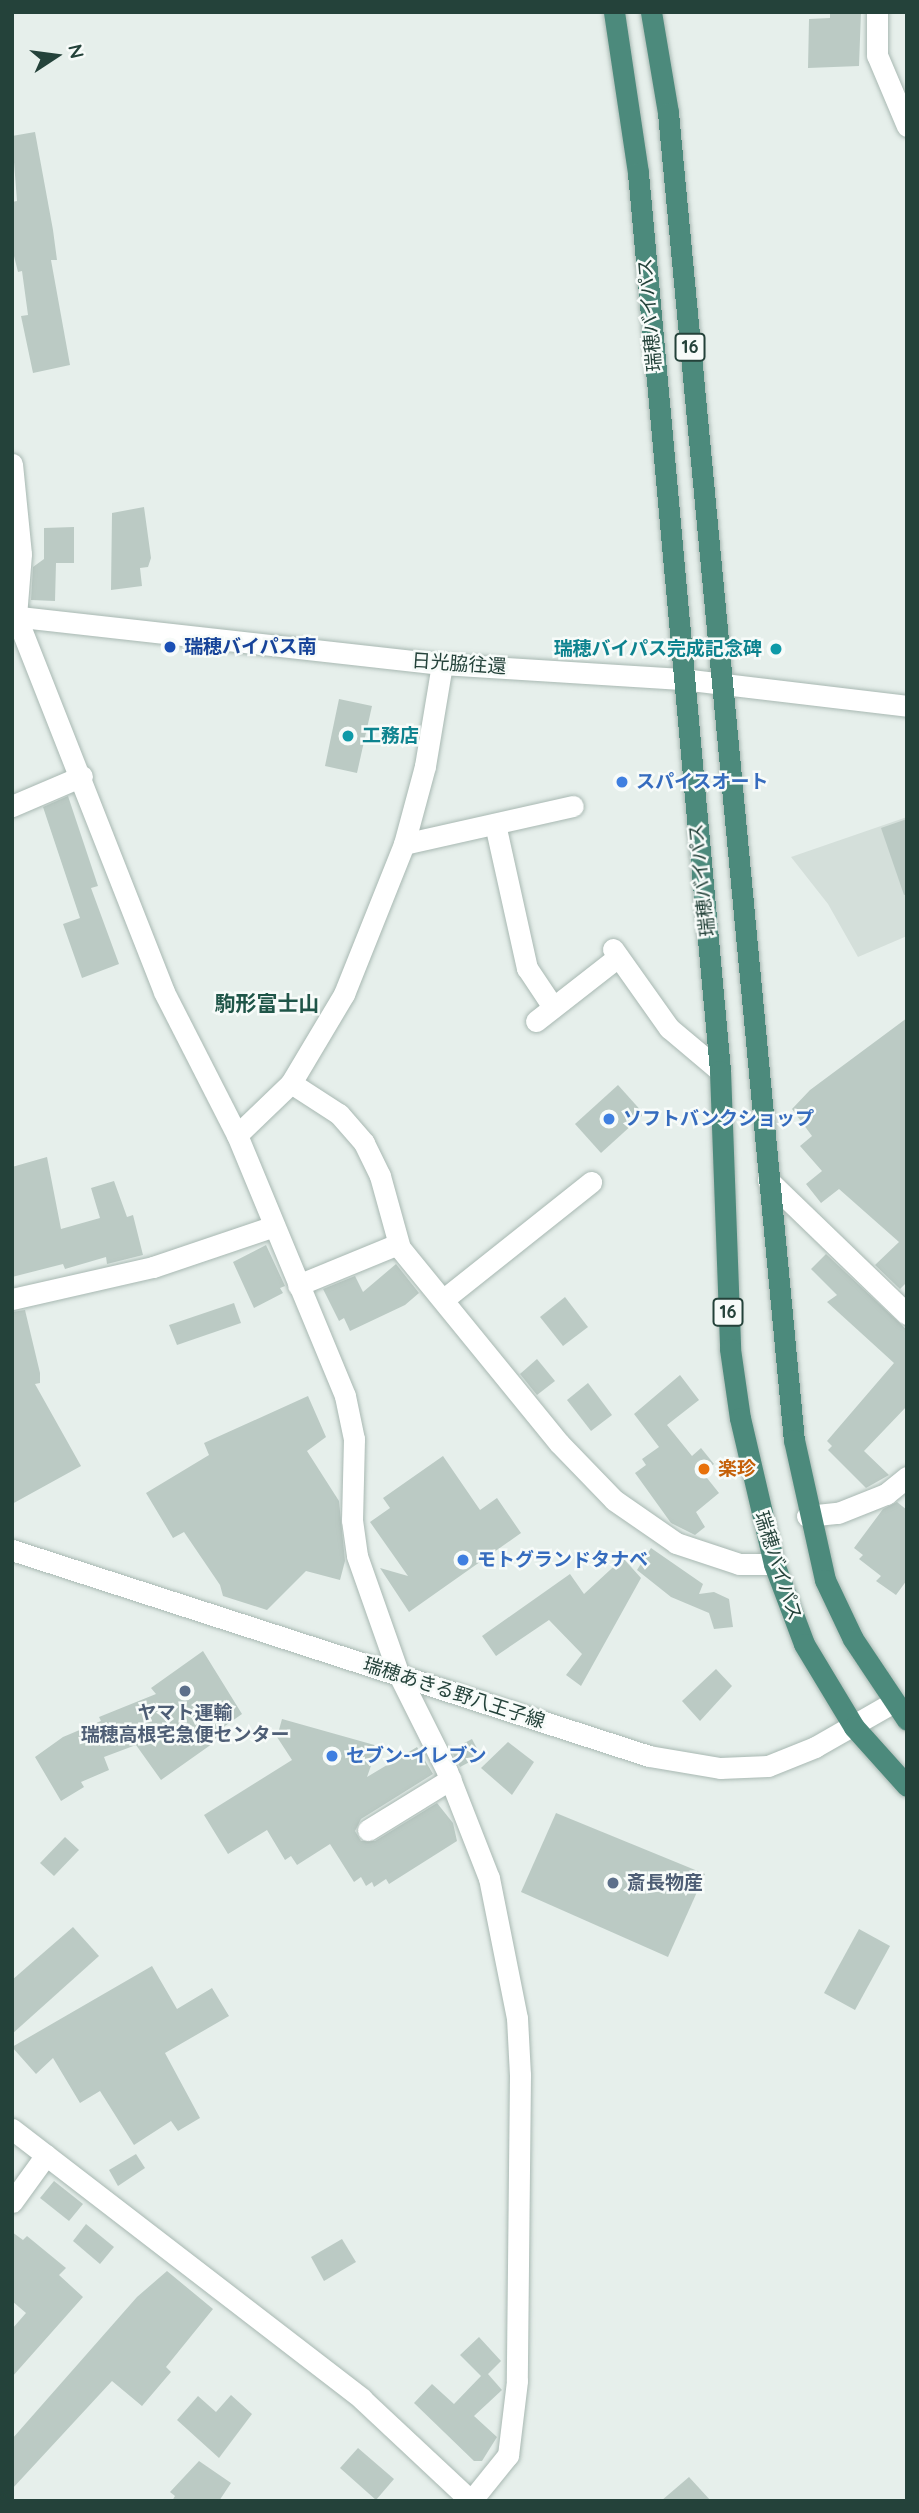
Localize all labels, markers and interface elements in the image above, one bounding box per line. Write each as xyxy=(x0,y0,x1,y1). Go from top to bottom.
north arrow xyxy=(21,21,91,91)
text: N xyxy=(63,42,90,61)
street label: 瑞穂バイパス xyxy=(634,257,666,373)
road number: 16 xyxy=(674,332,706,362)
place label: 瑞穂バイパス南 xyxy=(184,636,317,658)
place label: 瑞穂バイパス完成記念碑 xyxy=(553,638,762,660)
marker: 瑞穂バイパス南 xyxy=(162,639,178,655)
marker: 瑞穂バイパス完成記念碑 xyxy=(768,641,784,657)
street label: 日光脇往還 xyxy=(411,649,507,679)
place label: 工務店 xyxy=(362,725,419,747)
marker: 工務店 xyxy=(340,728,356,744)
place label: スパイスオート xyxy=(636,771,769,793)
marker: スパイスオート xyxy=(614,774,630,790)
street label: 瑞穂バイパス xyxy=(685,822,719,938)
district label: 駒形富士山 xyxy=(215,990,319,1016)
place label: ソフトバンクショップ xyxy=(623,1108,813,1130)
marker: ソフトバンクショップ xyxy=(601,1111,617,1127)
road number: 16 xyxy=(712,1297,744,1326)
place label: 楽珍 xyxy=(718,1458,756,1480)
marker: 楽珍 xyxy=(696,1461,712,1477)
street label: 瑞穂バイパス xyxy=(750,1508,806,1624)
place label: モトグランドタナベ xyxy=(477,1549,648,1571)
marker: モトグランドタナベ xyxy=(455,1552,471,1568)
street label: 瑞穂あきる野八王子線 xyxy=(360,1653,548,1733)
marker: ヤマト運輸 瑞穂高根宅急便センター xyxy=(177,1683,193,1699)
place label: ヤマト運輸 瑞穂高根宅急便センター xyxy=(81,1702,289,1746)
place label: セブン-イレブン xyxy=(346,1745,487,1767)
marker: セブン-イレブン xyxy=(324,1748,340,1764)
place label: 斎長物産 xyxy=(627,1872,703,1894)
marker: 斎長物産 xyxy=(605,1875,621,1891)

